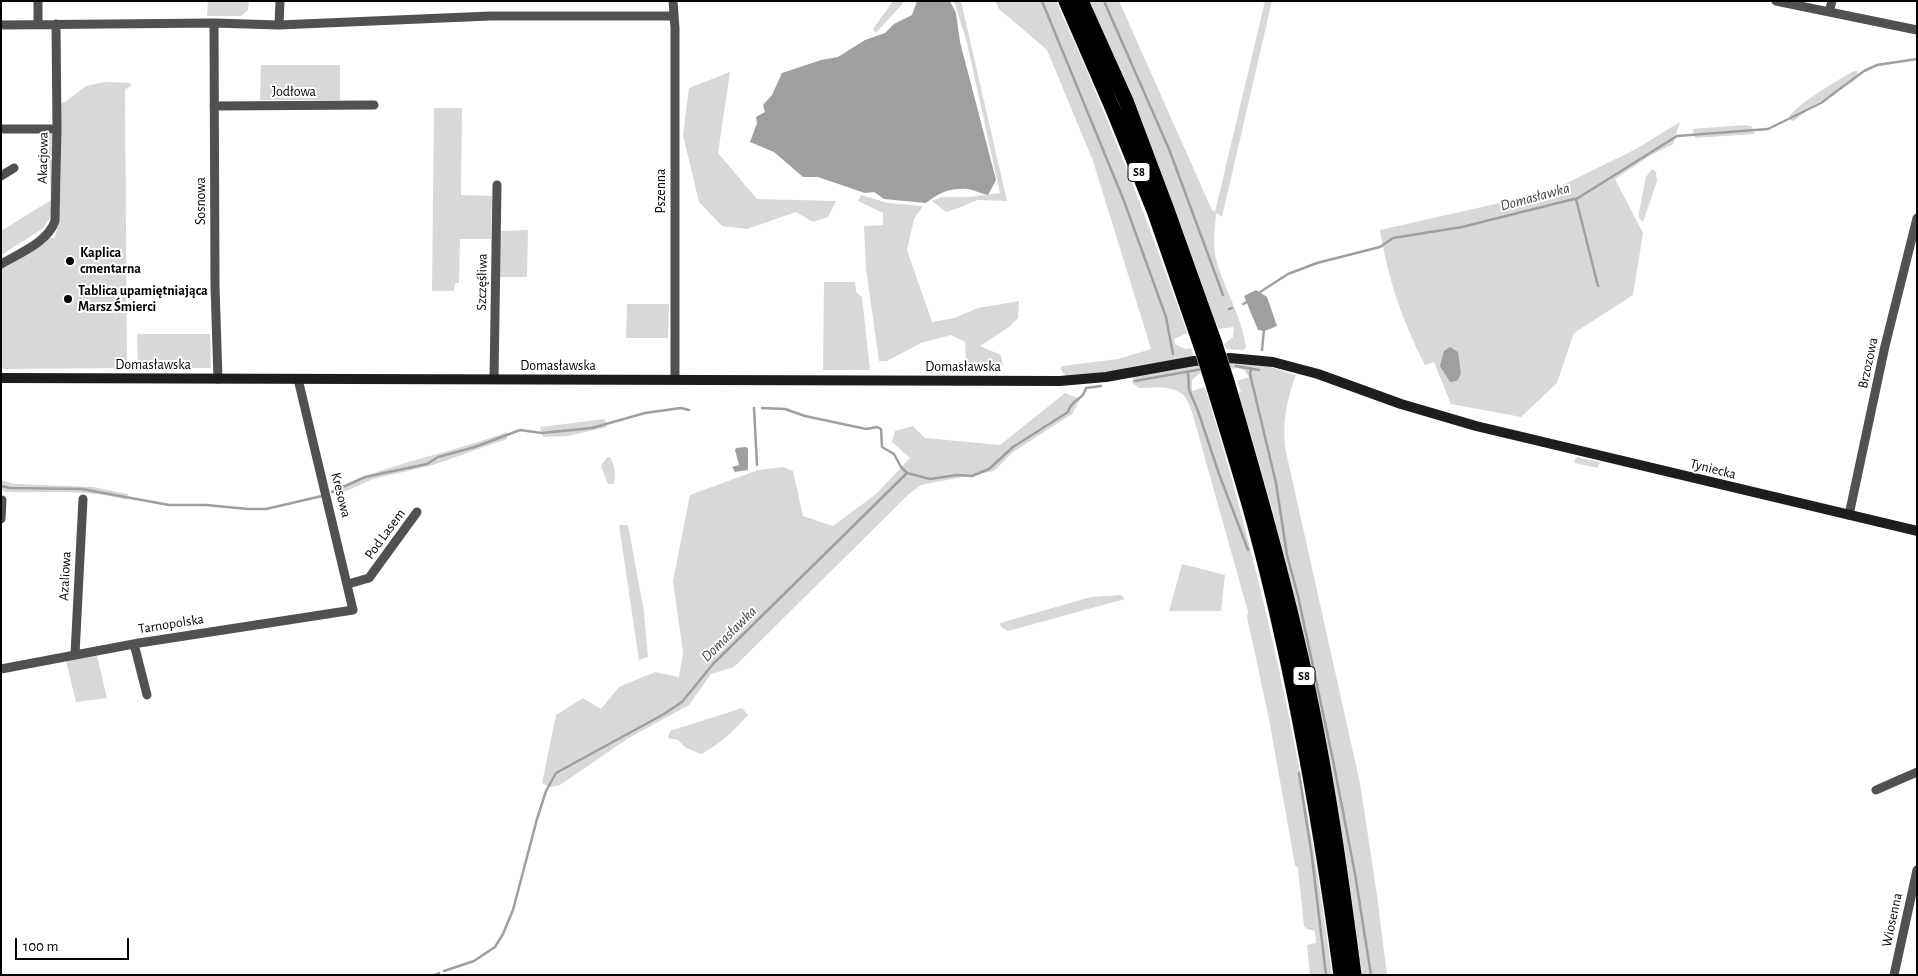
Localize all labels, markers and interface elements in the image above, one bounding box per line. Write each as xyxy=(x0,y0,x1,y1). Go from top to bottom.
street label: Jodłowa xyxy=(272,84,316,100)
street label: Akacjowa xyxy=(34,132,52,184)
road number: S8 xyxy=(1128,162,1150,182)
street label: Pszenna xyxy=(653,168,669,214)
street label: Sosnowa xyxy=(193,177,209,225)
water label: Domasławka xyxy=(1498,179,1572,215)
place label: Kaplica cmentarna xyxy=(80,245,141,278)
street label: Szczęśliwa xyxy=(473,253,491,311)
marker: Kaplica cmentarna xyxy=(64,255,76,267)
place label: Tablica upamiętniająca Marsz Śmierci xyxy=(78,283,208,316)
marker: Tablica upamiętniająca Marsz Śmierci xyxy=(62,293,74,305)
street label: Brzozowa xyxy=(1854,336,1882,390)
street label: Domasławska xyxy=(115,357,191,373)
street label: Domasławska xyxy=(520,358,596,374)
street label: Domasławska xyxy=(925,359,1001,375)
street label: Tyniecka xyxy=(1688,455,1738,483)
street label: Kresowa xyxy=(327,471,355,519)
street label: Pod Lasem xyxy=(361,505,409,563)
street label: Azaliowa xyxy=(55,551,75,601)
water label: Domasławka xyxy=(697,602,761,666)
street label: Tarnopolska xyxy=(137,611,205,637)
road number: S8 xyxy=(1293,666,1315,686)
street label: Wiosenna xyxy=(1878,891,1906,949)
scale bar xyxy=(18,928,131,960)
text: 100 m xyxy=(23,939,58,954)

